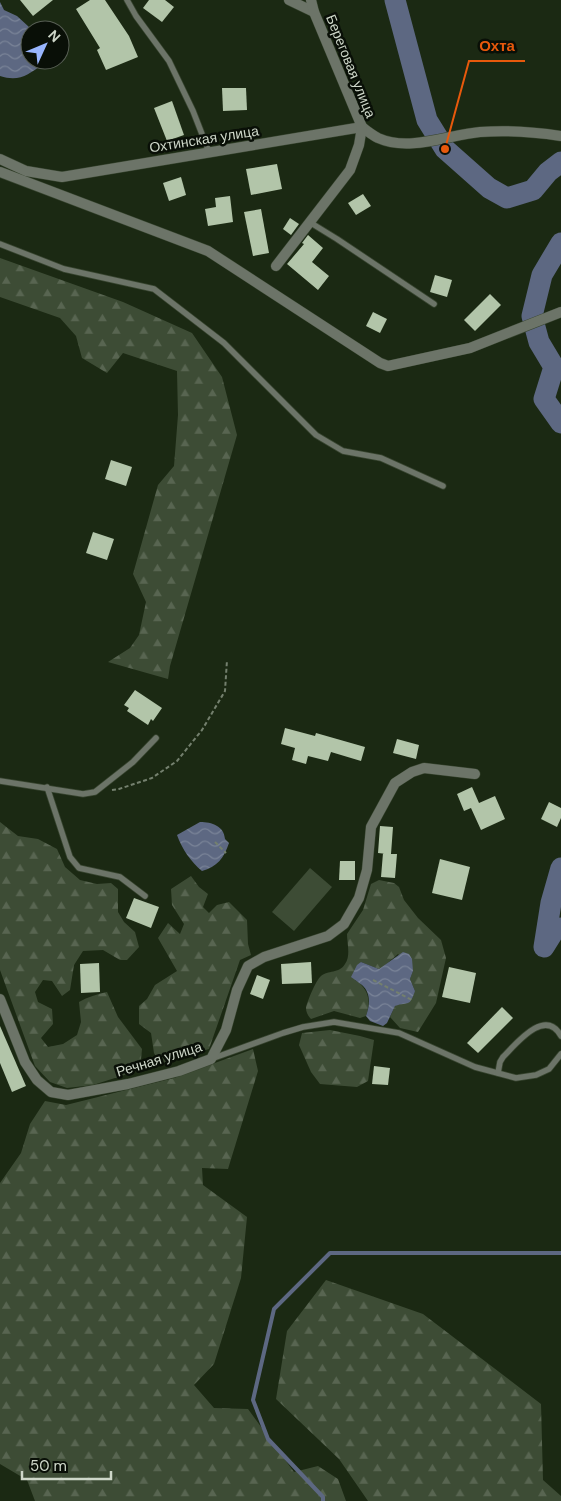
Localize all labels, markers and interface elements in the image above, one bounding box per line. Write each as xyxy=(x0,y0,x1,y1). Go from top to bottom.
street label: Береговая улица xyxy=(322,12,380,121)
north arrow xyxy=(20,20,70,70)
text: N xyxy=(44,26,64,46)
callout: Охта xyxy=(469,31,525,61)
text: Охта xyxy=(479,36,516,56)
street label: Охтинская улица xyxy=(148,121,260,157)
street label: Речная улица xyxy=(114,1037,204,1081)
scale bar xyxy=(22,1448,111,1480)
text: 50 m xyxy=(30,1456,67,1476)

